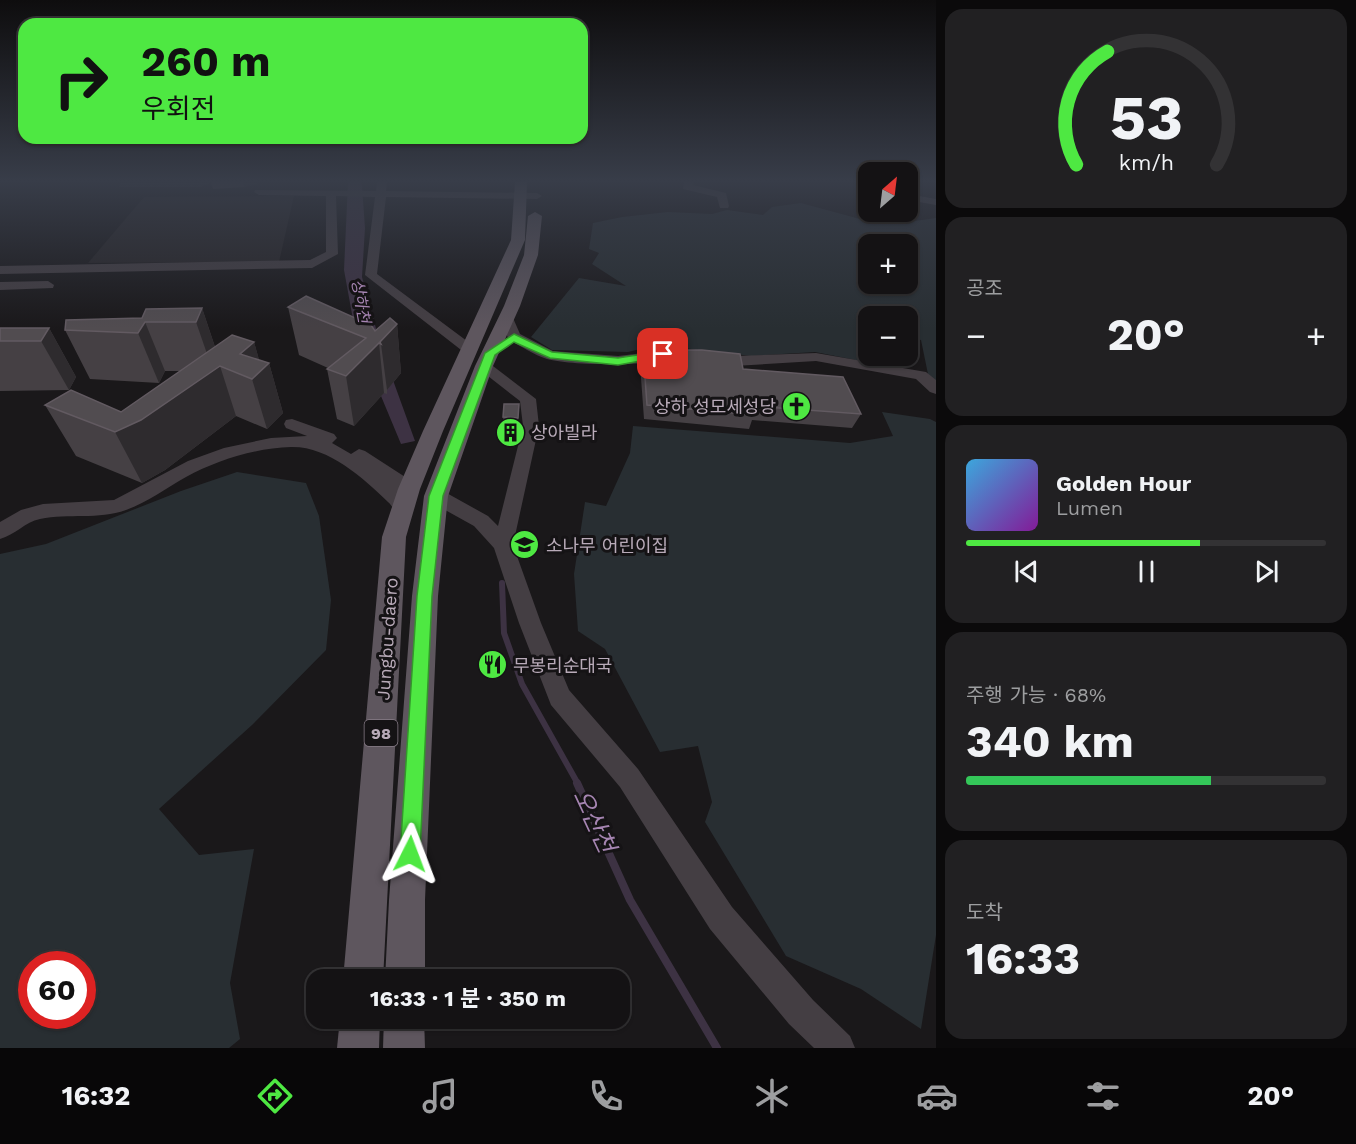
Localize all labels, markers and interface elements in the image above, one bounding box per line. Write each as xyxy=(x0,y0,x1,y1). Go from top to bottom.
text: 260 m xyxy=(141,37,271,86)
icon: right xyxy=(42,42,120,120)
text: 53 xyxy=(1109,82,1183,155)
text: 우회전 xyxy=(141,93,216,125)
text: km/h xyxy=(1118,151,1174,176)
north arrow xyxy=(858,162,918,222)
map controls xyxy=(858,162,918,366)
button: + xyxy=(858,234,918,294)
text: 공조 xyxy=(966,276,1003,300)
water label: 상하천 xyxy=(348,278,375,327)
button: − xyxy=(858,306,918,366)
text: 20° xyxy=(1107,308,1185,361)
text: − xyxy=(966,316,986,355)
text: + xyxy=(1306,316,1326,355)
pin xyxy=(637,328,688,379)
icon: arrive xyxy=(646,337,679,370)
church icon: 상하 성모세성당 xyxy=(781,390,813,422)
place label: 상하 성모세성당 xyxy=(654,396,776,417)
building icon: 상아빌라 xyxy=(494,416,526,448)
place label: 상아빌라 xyxy=(531,422,598,443)
text: Golden Hour xyxy=(1056,471,1191,496)
text: Lumen xyxy=(1056,496,1123,520)
school or university icon: 소나무 어린이집 xyxy=(509,529,541,561)
place label: 소나무 어린이집 xyxy=(546,535,668,556)
icon: previous xyxy=(1010,555,1043,588)
icon: pause xyxy=(1130,555,1163,588)
icon: next xyxy=(1250,555,1283,588)
street label: Jungbu-daero xyxy=(372,577,402,701)
restaurant icon: 무봉리순대국 xyxy=(476,649,508,681)
place label: 무봉리순대국 xyxy=(513,655,612,676)
text: 주행 가능 · 68% xyxy=(966,683,1106,707)
text: 340 km xyxy=(966,715,1134,768)
road number: 98 xyxy=(364,720,398,746)
water label: 오산천 xyxy=(567,785,622,860)
position arrow xyxy=(378,822,442,886)
text: 도착 xyxy=(966,900,1003,924)
text: 16:33 xyxy=(966,932,1080,985)
speed limit sign: 60 xyxy=(18,951,96,1029)
text: 16:33 · 1 분 · 350 m xyxy=(370,986,566,1011)
icon: directions xyxy=(254,1075,296,1117)
icon: music xyxy=(419,1075,461,1117)
icon: phone xyxy=(585,1075,627,1117)
icon: climate xyxy=(751,1075,793,1117)
icon: car xyxy=(916,1075,958,1117)
icon: filters xyxy=(1082,1075,1124,1117)
text: 16:32 xyxy=(62,1080,130,1112)
text: 20° xyxy=(1247,1080,1294,1112)

